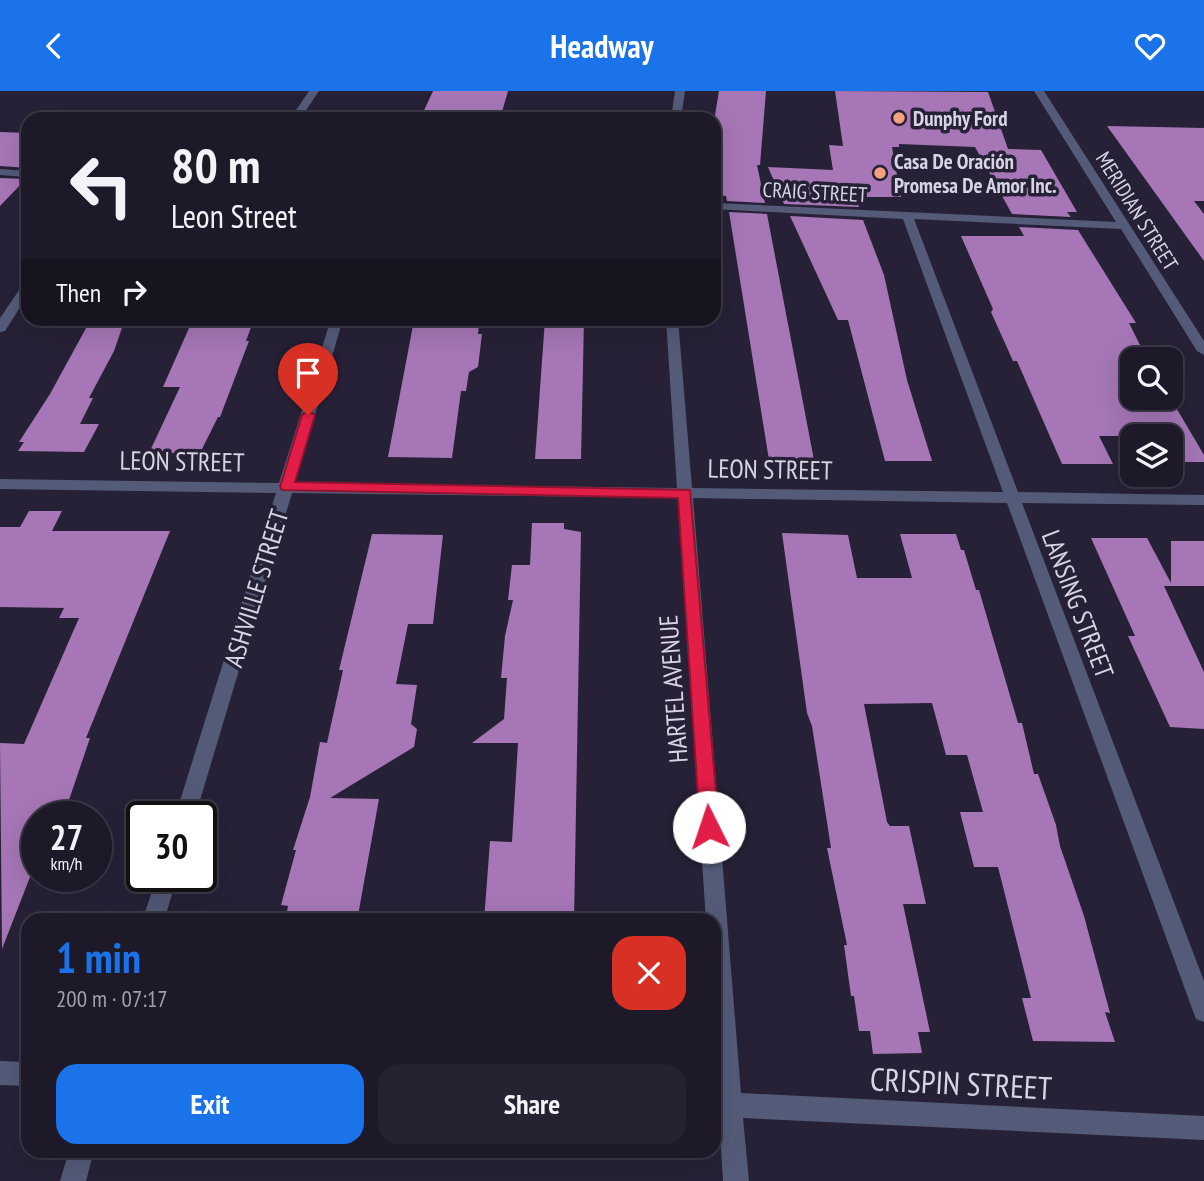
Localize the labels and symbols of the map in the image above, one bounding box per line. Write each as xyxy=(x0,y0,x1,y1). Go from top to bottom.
place label: Dunphy Ford xyxy=(913,105,1008,132)
marker: Dunphy Ford xyxy=(891,110,907,126)
street label: MERIDIAN STREET xyxy=(1090,147,1184,276)
place label: Casa De Oración Promesa De Amor Inc. xyxy=(894,148,1057,199)
marker: Casa De Oración Promesa De Amor Inc. xyxy=(872,165,888,181)
street label: CRAIG STREET xyxy=(762,176,869,208)
pin xyxy=(278,343,338,415)
street label: LEON STREET xyxy=(119,443,245,479)
street label: LEON STREET xyxy=(707,451,833,487)
street label: ASHVILLE STREET xyxy=(216,505,296,671)
street label: LANSING STREET xyxy=(1035,525,1121,683)
street label: HARTEL AVENUE xyxy=(651,614,695,764)
position arrow xyxy=(672,790,746,864)
speed limit sign: 30 xyxy=(126,801,217,892)
street label: CRISPIN STREET xyxy=(869,1057,1053,1109)

